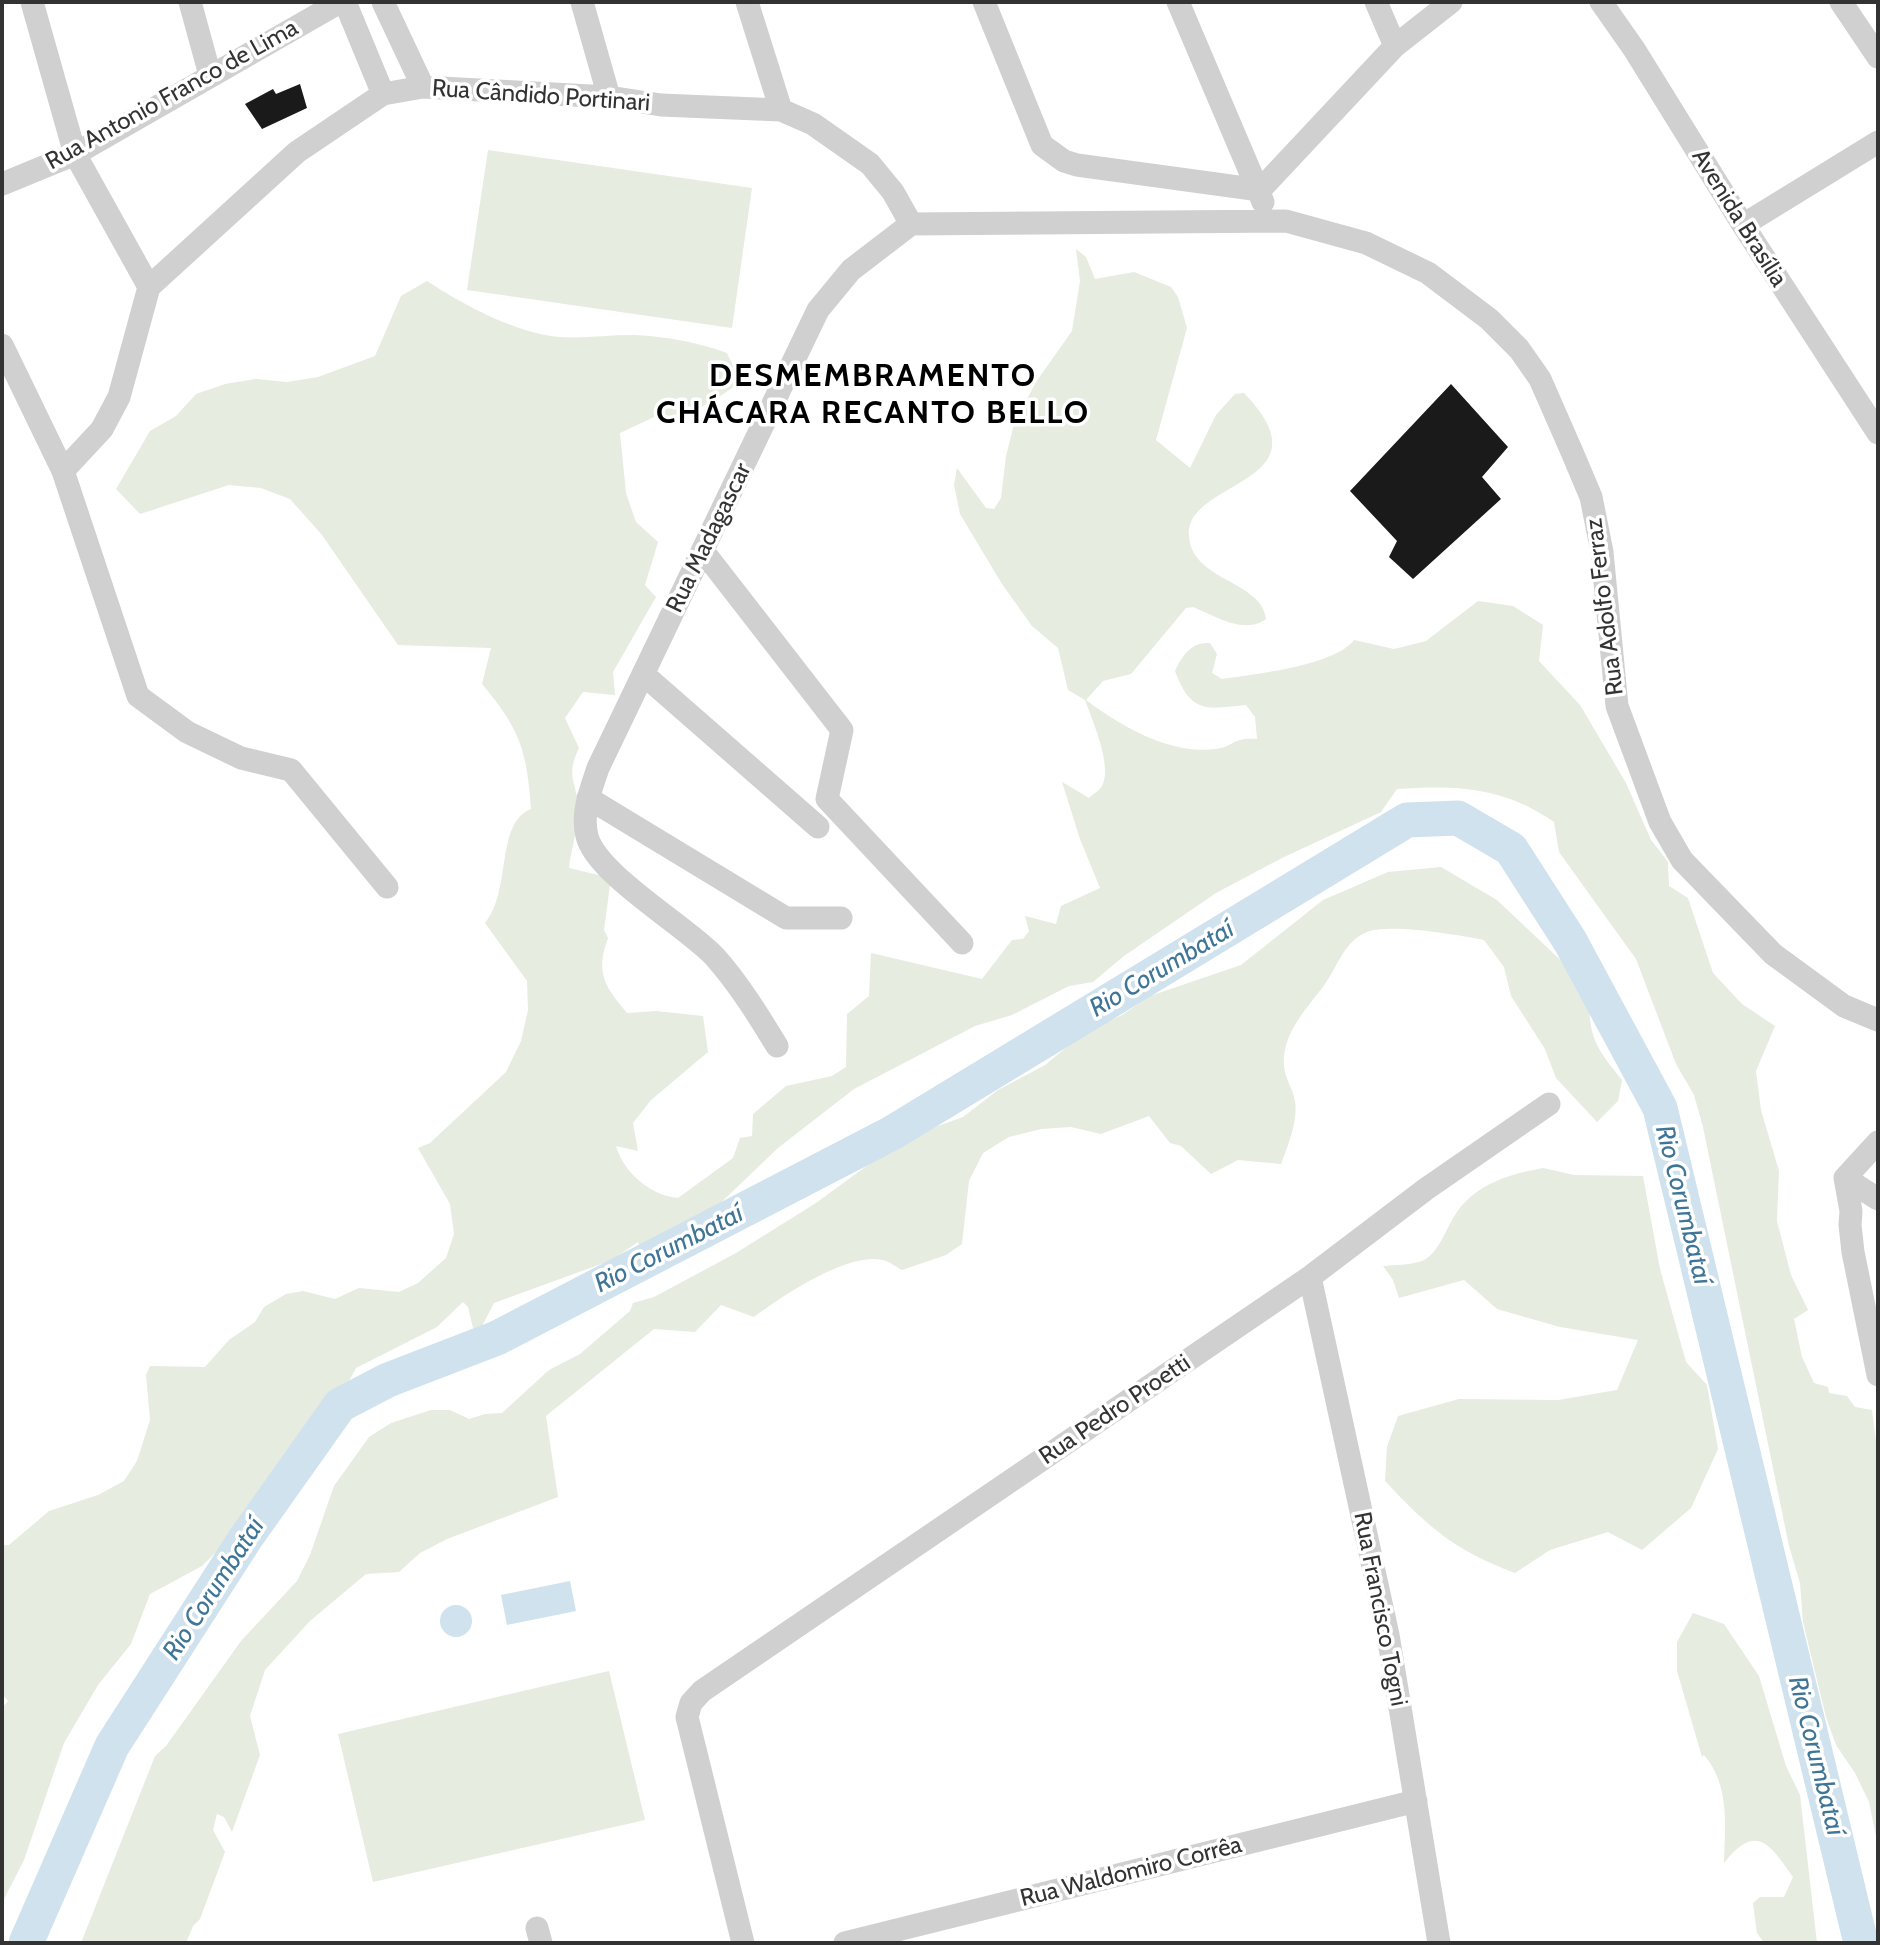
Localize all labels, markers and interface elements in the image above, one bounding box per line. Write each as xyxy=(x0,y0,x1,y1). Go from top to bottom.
street label: Rua Antonio Franco de Lima xyxy=(41,14,303,176)
street label: Rua Cândido Portinari xyxy=(431,74,651,118)
street label: Avenida Brasília xyxy=(1685,144,1793,292)
district label: DESMEMBRAMENTO CHÁCARA RECANTO BELLO xyxy=(659,358,1087,433)
street label: Rua Madagascar xyxy=(660,459,758,617)
street label: Rua Adolfo Ferraz xyxy=(1580,517,1630,697)
water label: Rio Corumbataí xyxy=(1084,914,1240,1024)
water label: Rio Corumbataí xyxy=(1648,1122,1718,1288)
water label: Rio Corumbataí xyxy=(589,1198,749,1300)
street label: Rua Pedro Proetti xyxy=(1034,1349,1196,1471)
street label: Rua Francisco Togni xyxy=(1347,1509,1413,1709)
water label: Rio Corumbataí xyxy=(157,1512,271,1666)
water label: Rio Corumbataí xyxy=(1781,1673,1851,1839)
street label: Rua Waldomiro Corrêa xyxy=(1017,1831,1245,1913)

